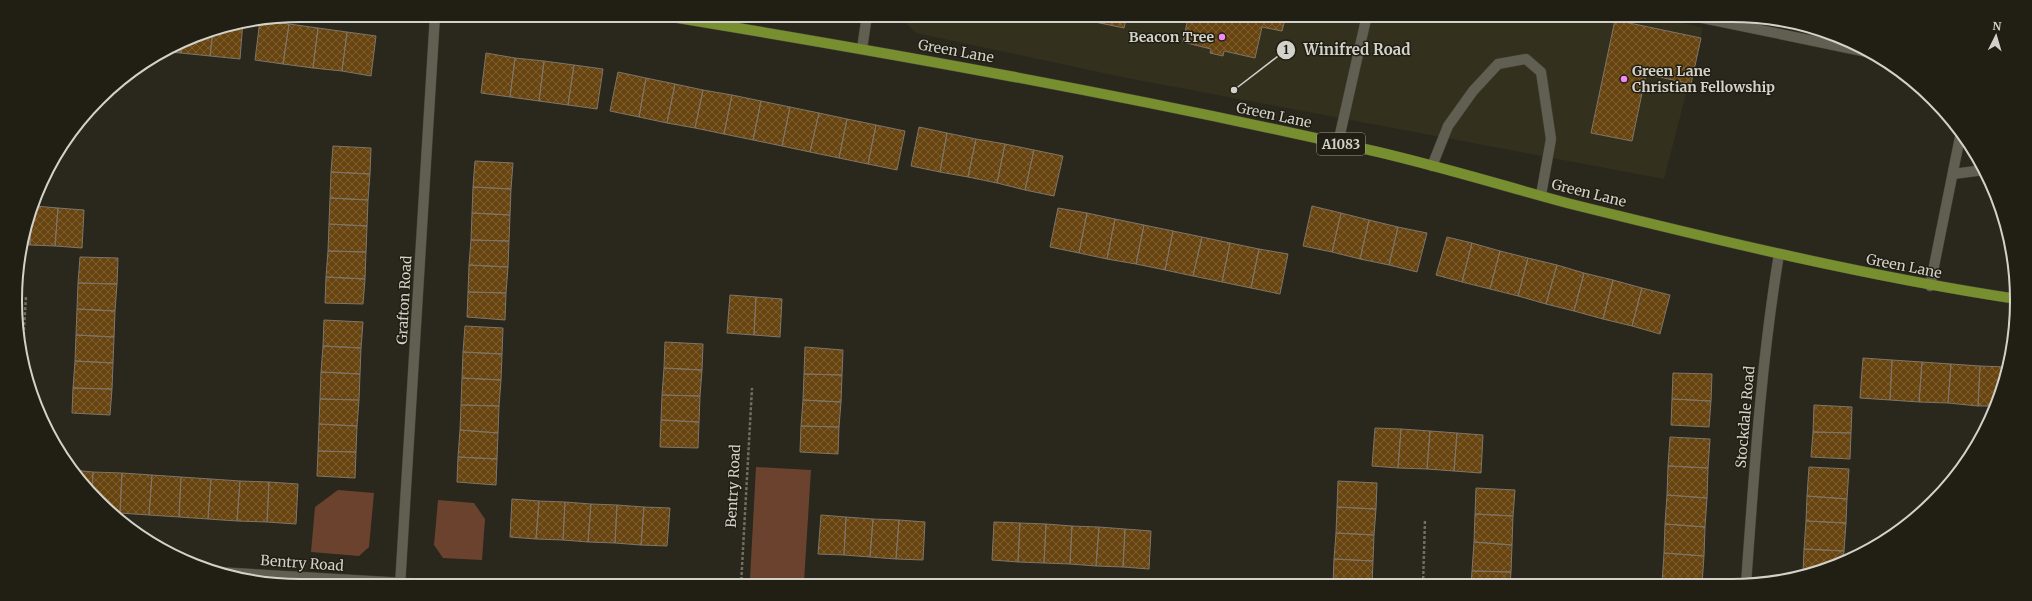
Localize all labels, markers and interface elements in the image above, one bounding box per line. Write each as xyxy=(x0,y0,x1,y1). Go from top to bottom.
north arrow xyxy=(1976,16,2016,56)
text: N xyxy=(1992,19,2002,33)
place label: Beacon Tree xyxy=(1129,28,1214,46)
marker: Beacon Tree xyxy=(1217,32,1227,42)
street label: Green Lane xyxy=(917,35,995,67)
callout: Winifred Road xyxy=(1276,37,1418,64)
text: Winifred Road xyxy=(1303,40,1410,59)
text: 1 xyxy=(1283,42,1289,57)
place label: Green Lane Christian Fellowship xyxy=(1632,62,1775,96)
marker: Green Lane Christian Fellowship xyxy=(1619,74,1629,84)
street label: Green Lane xyxy=(1235,98,1313,132)
road number: A1083 xyxy=(1317,133,1365,155)
street label: Green Lane xyxy=(1550,175,1628,211)
street label: Green Lane xyxy=(1865,250,1943,282)
street label: Grafton Road xyxy=(393,255,415,345)
street label: Stockdale Road xyxy=(1732,365,1758,469)
street label: Bentry Road xyxy=(722,443,744,528)
street label: Bentry Road xyxy=(260,551,345,575)

